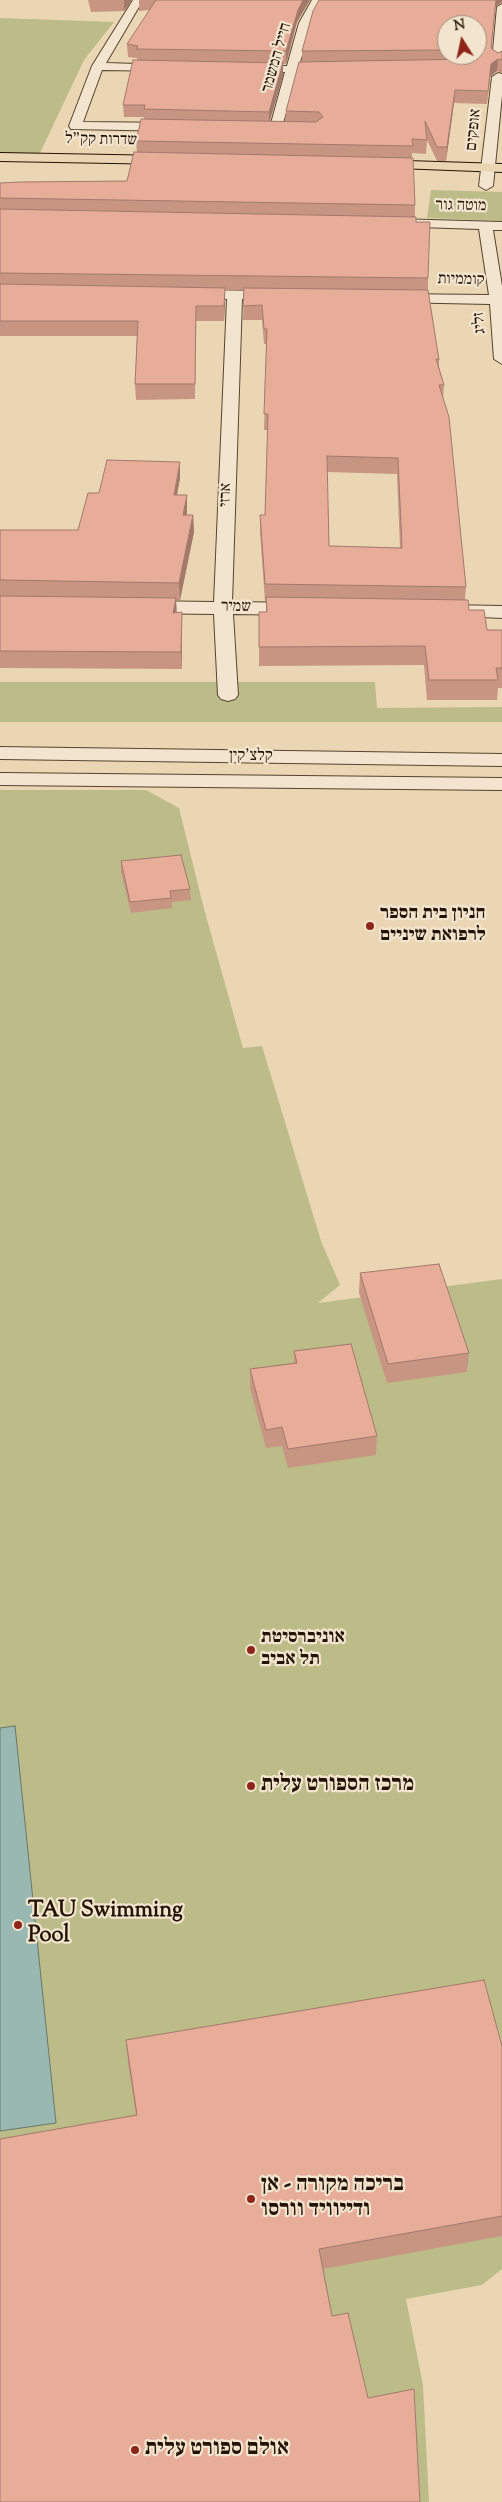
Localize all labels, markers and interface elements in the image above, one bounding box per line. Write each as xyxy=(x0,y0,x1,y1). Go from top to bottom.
north arrow xyxy=(437,15,487,65)
text: N xyxy=(452,15,467,37)
street label: חייל המשמר xyxy=(259,21,297,95)
street label: אופקים xyxy=(463,108,487,152)
street label: שדרות קק"ל xyxy=(65,131,137,151)
street label: מוטה גור xyxy=(435,197,487,217)
street label: קוממיות xyxy=(437,271,485,291)
street label: זליג xyxy=(470,311,492,335)
street label: ארזי xyxy=(217,483,237,507)
street label: שמיר xyxy=(221,598,251,618)
street label: קלצ'קין xyxy=(229,747,273,767)
place label: חניון בית הספר לרפואת שיניים xyxy=(380,904,486,948)
marker: חניון בית הספר לרפואת שיניים xyxy=(364,920,376,932)
place label: אוניברסיטת תל אביב xyxy=(261,1628,345,1672)
marker: אוניברסיטת תל אביב xyxy=(245,1644,257,1656)
place label: מרכז הספורט עלית xyxy=(261,1773,414,1799)
marker: מרכז הספורט עלית xyxy=(245,1780,257,1792)
place label: TAU Swimming Pool xyxy=(28,1899,183,1950)
marker: TAU Swimming Pool xyxy=(12,1919,24,1931)
place label: בריכה מקורה - אן ודייוויד וורסו xyxy=(261,2173,404,2224)
marker: בריכה מקורה - אן ודייוויד וורסו xyxy=(245,2193,257,2205)
place label: אולם ספורט עלית xyxy=(145,2437,289,2463)
marker: אולם ספורט עלית xyxy=(129,2444,141,2456)

